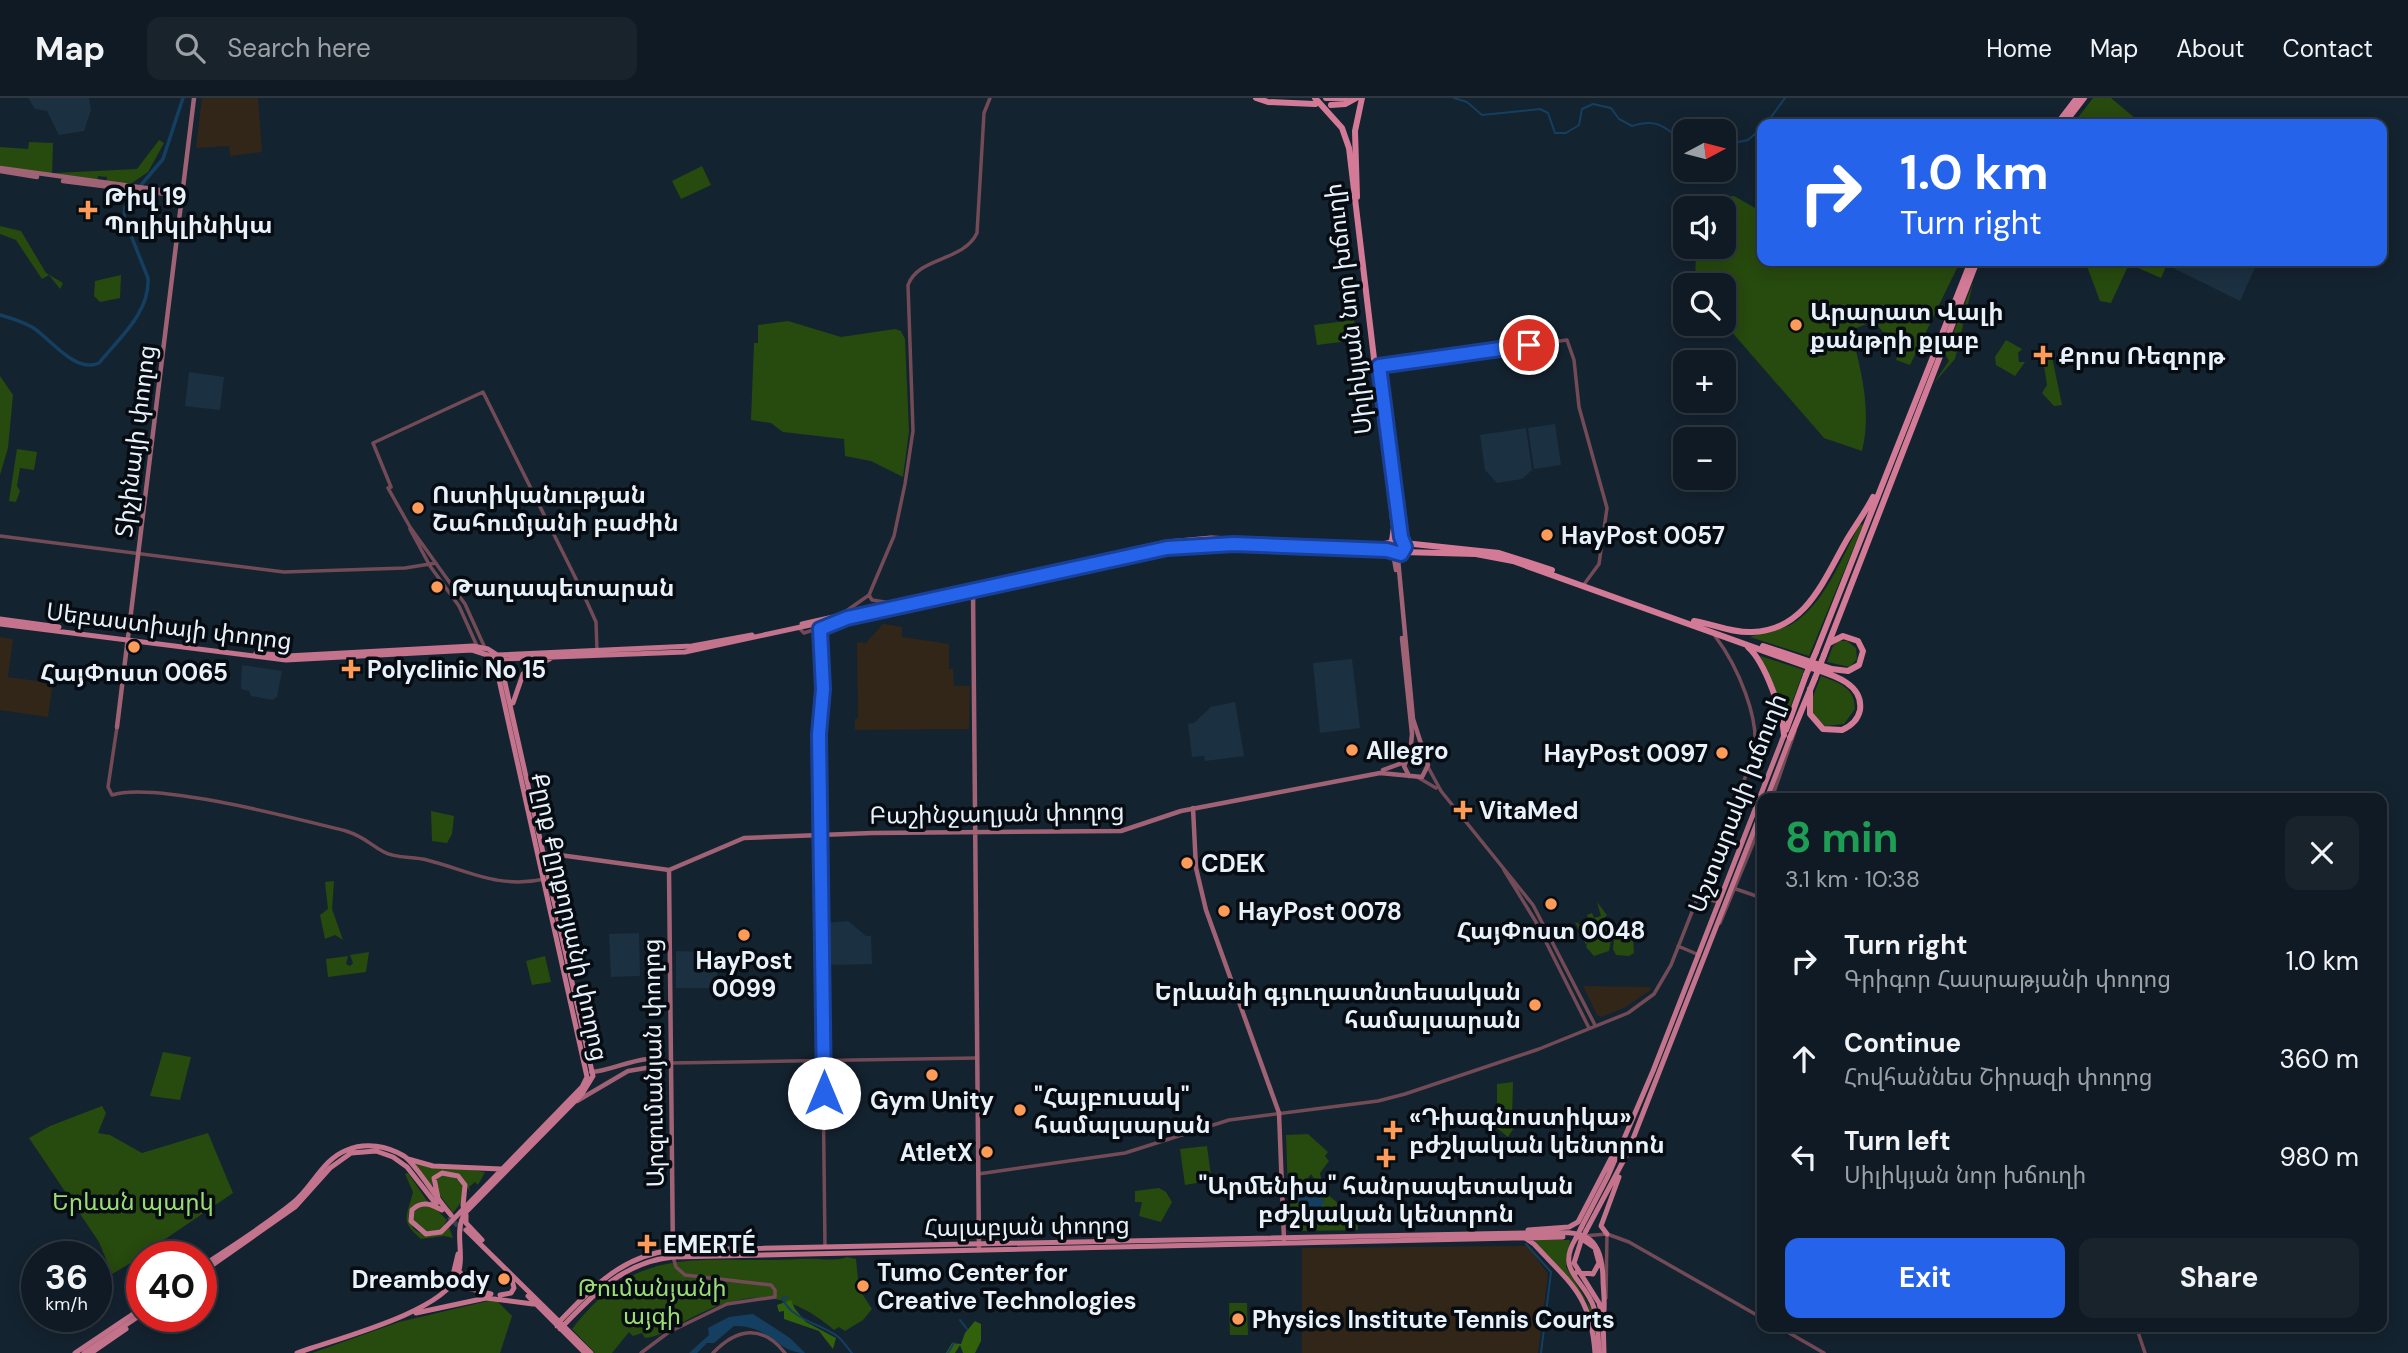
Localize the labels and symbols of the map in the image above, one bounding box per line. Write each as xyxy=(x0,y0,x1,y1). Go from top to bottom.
north arrow xyxy=(1673,119,1736,182)
place label: Թիվ 19 Պոլիկլինիկա xyxy=(104,181,273,240)
street label: Սիլիկյան նոր խճուղի xyxy=(1317,182,1379,436)
marker: Թիվ 19 Պոլիկլինիկա xyxy=(78,200,98,220)
place label: Արարատ Վալի քանթրի քլաբ xyxy=(1810,296,2004,355)
pin xyxy=(1499,315,1559,375)
marker: Արարատ Վալի քանթրի քլաբ xyxy=(1788,317,1804,333)
place label: Քրոս Ռեզորթ xyxy=(2059,340,2226,371)
street label: Տիչինայի փողոց xyxy=(108,343,162,539)
marker: Քրոս Ռեզորթ xyxy=(2033,345,2053,365)
place label: Ոստիկանության Շահումյանի բաժին xyxy=(432,479,679,538)
marker: Ոստիկանության Շահումյանի բաժին xyxy=(410,500,426,516)
place label: HayPost 0057 xyxy=(1561,520,1725,551)
marker: HayPost 0057 xyxy=(1539,527,1555,543)
place label: Թաղապետարան xyxy=(451,572,675,603)
marker: Թաղապետարան xyxy=(429,579,445,595)
street label: Սեբաստիայի փողոց xyxy=(44,596,294,656)
marker: ՀայՓոստ 0065 xyxy=(126,639,142,655)
place label: Polyclinic No 15 xyxy=(367,654,546,685)
place label: ՀայՓոստ 0065 xyxy=(40,657,228,688)
marker: Polyclinic No 15 xyxy=(341,659,361,679)
street label: Աշտարակի խճուղի xyxy=(1681,689,1793,917)
place label: Allegro xyxy=(1366,735,1449,766)
place label: HayPost 0097 xyxy=(1544,738,1708,769)
marker: Allegro xyxy=(1344,742,1360,758)
marker: HayPost 0097 xyxy=(1714,745,1730,761)
street label: Քըրք Քըրքորյանի փողոց xyxy=(524,770,616,1064)
street label: Բաշինջաղյան փողոց xyxy=(869,795,1125,831)
place label: VitaMed xyxy=(1479,795,1578,826)
marker: VitaMed xyxy=(1453,800,1473,820)
place label: CDEK xyxy=(1201,848,1266,879)
marker: CDEK xyxy=(1179,855,1195,871)
place label: HayPost 0078 xyxy=(1238,896,1402,927)
marker: ՀայՓոստ 0048 xyxy=(1543,896,1559,912)
marker: HayPost 0078 xyxy=(1216,903,1232,919)
place label: ՀայՓոստ 0048 xyxy=(1457,915,1645,946)
marker: HayPost 0099 xyxy=(736,927,752,943)
street label: Արզումանյան փողոց xyxy=(635,938,671,1188)
place label: HayPost 0099 xyxy=(696,945,792,1004)
place label: Երևանի գյուղատնտեսական համալսարան xyxy=(1155,976,1521,1035)
marker: Երևանի գյուղատնտեսական համալսարան xyxy=(1527,997,1543,1013)
position arrow xyxy=(787,1056,861,1130)
marker: Gym Unity xyxy=(924,1067,940,1083)
place label: "Հայբուսակ" համալսարան xyxy=(1034,1081,1211,1140)
place label: Gym Unity xyxy=(870,1085,995,1116)
place label: «Դիագնոստիկա» բժշկական կենտրոն xyxy=(1409,1101,1665,1160)
marker: "Հայբուսակ" համալսարան xyxy=(1012,1102,1028,1118)
marker: «Դիագնոստիկա» բժշկական կենտրոն xyxy=(1383,1120,1403,1140)
place label: AtletX xyxy=(900,1137,973,1168)
marker: AtletX xyxy=(979,1144,995,1160)
marker: "Արմենիա" հանրապետական բժշկական կենտրոն xyxy=(1376,1148,1396,1168)
place label: "Արմենիա" հանրապետական բժշկական կենտրոն xyxy=(1199,1170,1573,1229)
park label: Երևան պարկ xyxy=(52,1186,214,1217)
street label: Հալաբյան փողոց xyxy=(924,1209,1130,1243)
place label: EMERTÉ xyxy=(663,1228,756,1260)
marker: EMERTÉ xyxy=(637,1234,657,1254)
speed limit sign: 40 xyxy=(126,1241,217,1332)
place label: Tumo Center for Creative Technologies xyxy=(877,1257,1137,1316)
place label: Dreambody xyxy=(352,1264,490,1295)
marker: Dreambody xyxy=(496,1271,512,1287)
park label: Թումանյանի այգի xyxy=(577,1272,727,1331)
marker: Tumo Center for Creative Technologies xyxy=(855,1278,871,1294)
place label: Physics Institute Tennis Courts xyxy=(1252,1304,1615,1335)
marker: Physics Institute Tennis Courts xyxy=(1230,1311,1246,1327)

